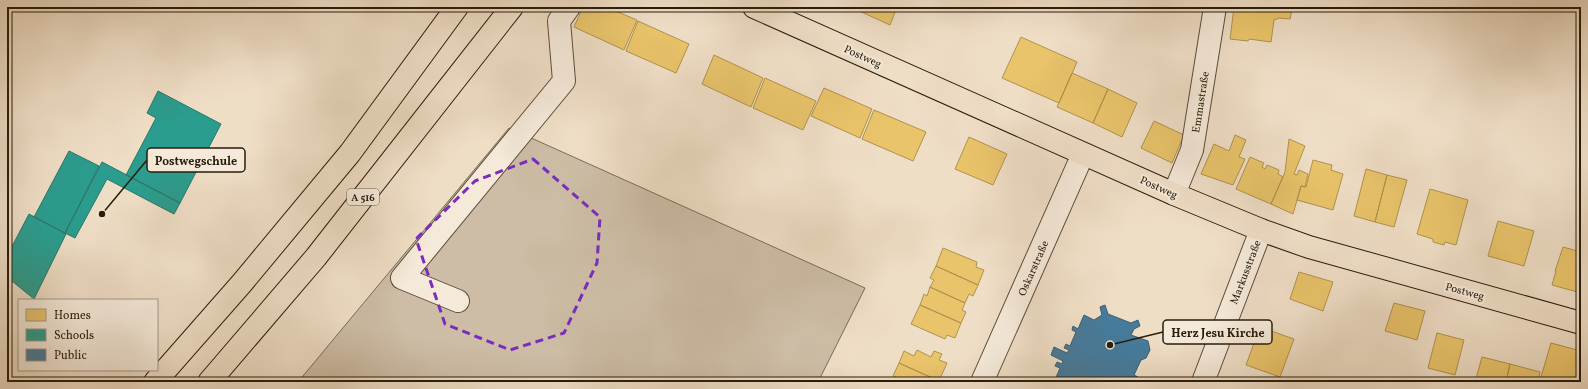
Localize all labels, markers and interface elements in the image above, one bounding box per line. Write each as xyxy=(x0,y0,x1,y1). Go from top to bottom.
street label: Postweg xyxy=(841,42,884,72)
street label: Emmastraße xyxy=(1189,70,1214,134)
callout: Postwegschule xyxy=(147,148,245,172)
text: Postwegschule xyxy=(155,154,237,170)
street label: Postweg xyxy=(1137,173,1180,203)
road number: A 516 xyxy=(347,189,379,205)
street label: Oskarstraße xyxy=(1015,238,1053,299)
street label: Markusstraße xyxy=(1227,238,1266,307)
street label: Postweg xyxy=(1443,280,1486,305)
legend xyxy=(18,299,158,371)
text: Homes xyxy=(54,308,91,324)
callout: Herz Jesu Kirche xyxy=(1163,320,1272,344)
text: Herz Jesu Kirche xyxy=(1171,326,1265,342)
text: Schools xyxy=(54,328,94,344)
text: Public xyxy=(54,348,87,364)

